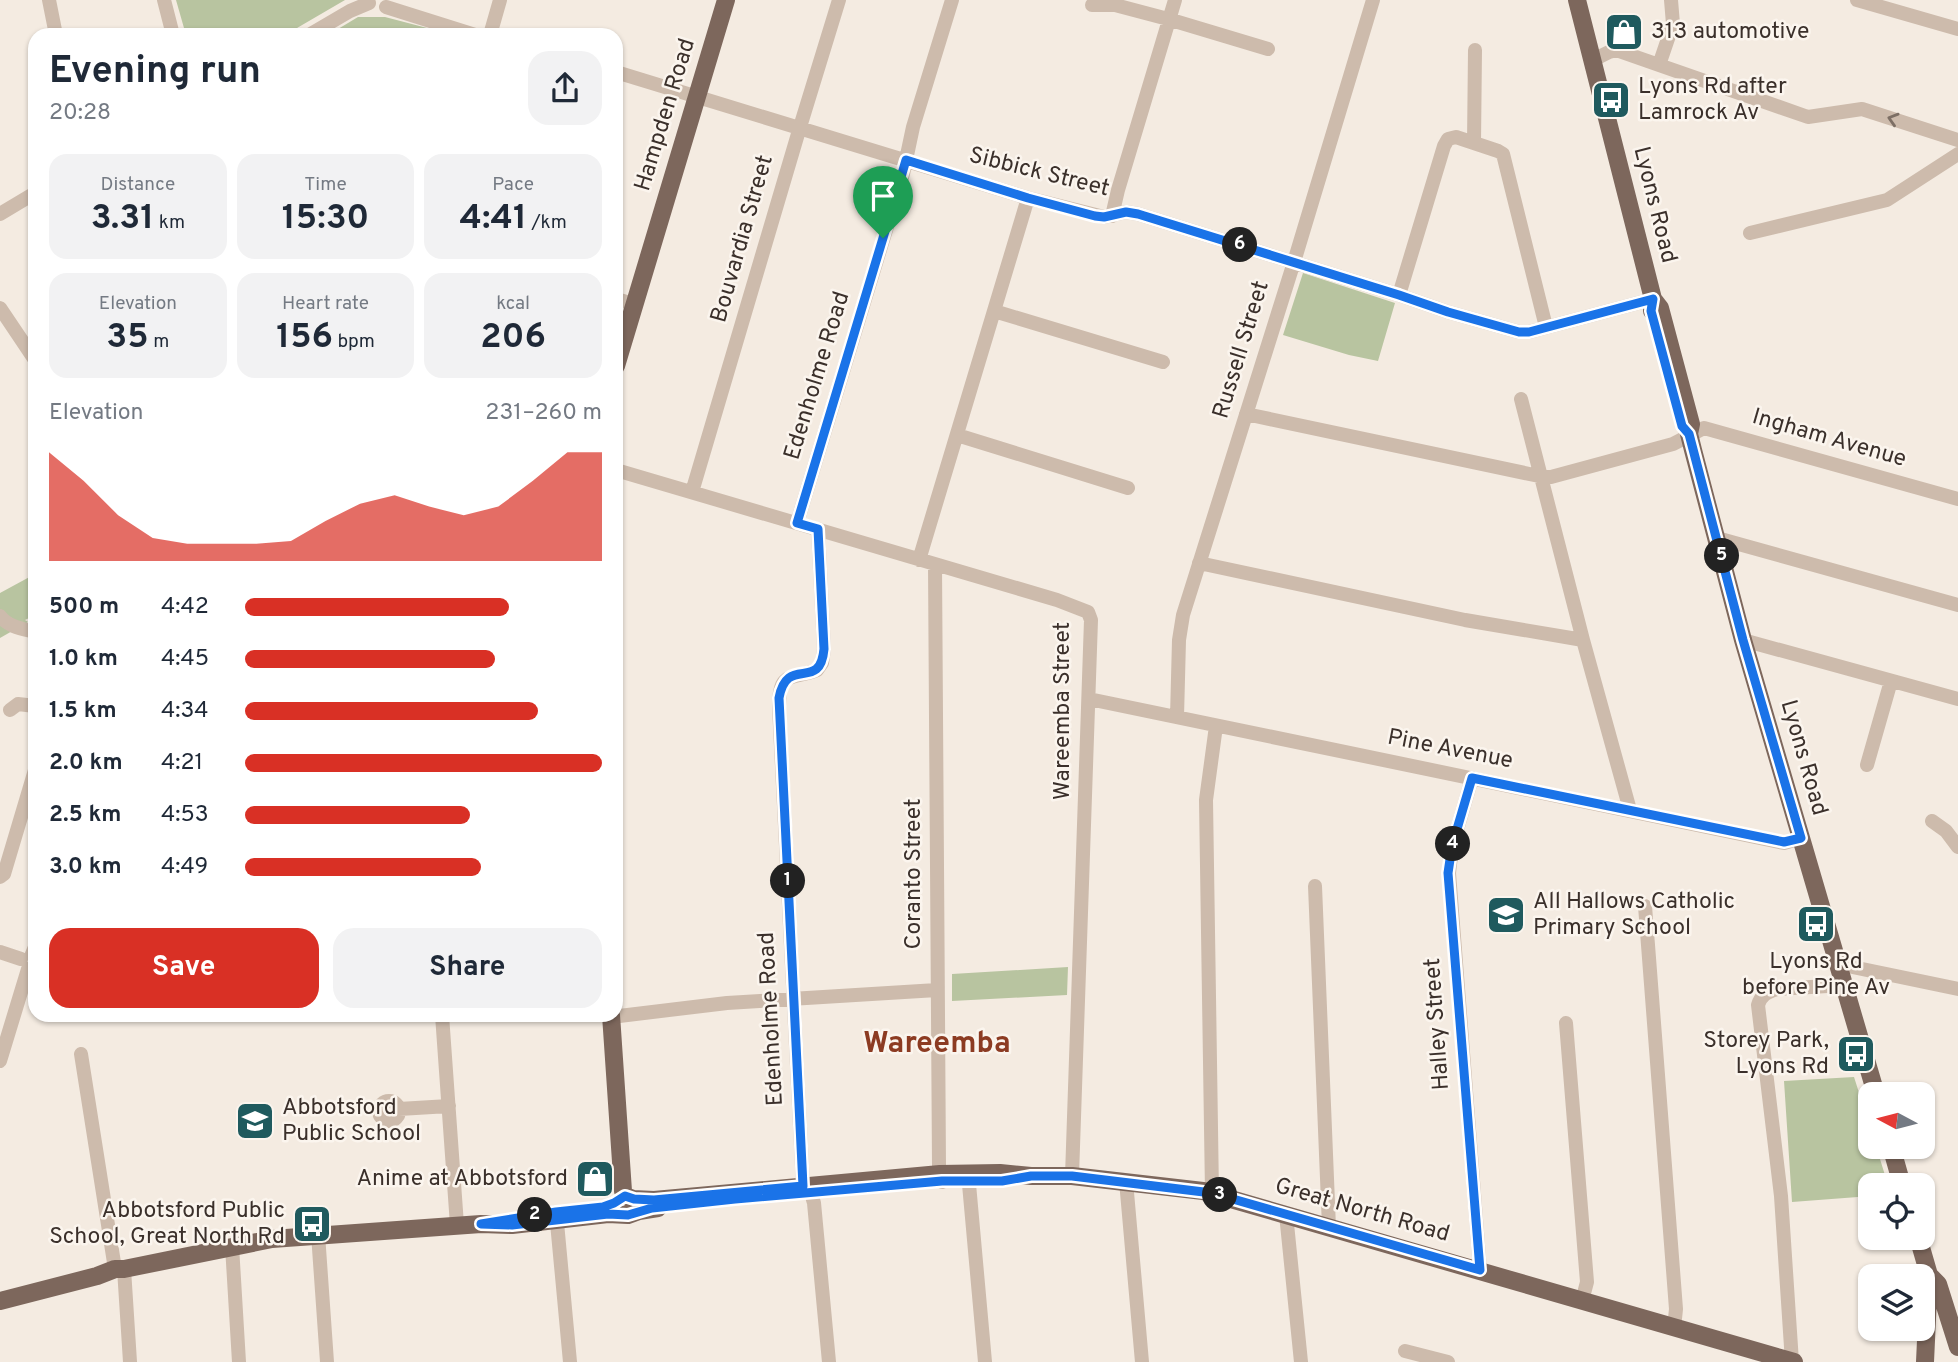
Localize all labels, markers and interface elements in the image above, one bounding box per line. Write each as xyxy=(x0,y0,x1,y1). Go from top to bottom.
shop icon: 313 automotive xyxy=(1603,11,1645,53)
place label: 313 automotive xyxy=(1651,18,1809,47)
street label: Hampden Road xyxy=(629,35,703,195)
text: Evening run xyxy=(49,48,261,97)
button: share xyxy=(528,51,602,125)
place label: Lyons Rd after Lamrock Av xyxy=(1638,73,1787,128)
bus stop icon: Lyons Rd after Lamrock Av xyxy=(1590,79,1632,121)
text: 20:28 xyxy=(49,99,111,128)
one-way arrow xyxy=(1887,112,1899,127)
street label: Sibbick Street xyxy=(966,142,1112,204)
street label: Lyons Road xyxy=(1626,144,1682,266)
street label: Bouvardia Street xyxy=(705,152,781,326)
pin xyxy=(853,166,913,238)
text: Distance xyxy=(101,173,175,197)
text: Time xyxy=(304,173,347,197)
text: Pace xyxy=(492,173,534,197)
icon: arrive xyxy=(864,177,902,215)
text: 3.31 xyxy=(91,197,154,241)
text: 15:30 xyxy=(282,197,369,241)
text: 4:41 xyxy=(459,197,527,241)
text: km xyxy=(154,211,185,235)
text: /km xyxy=(527,211,567,235)
pin: 6 xyxy=(1222,228,1258,262)
text: 6 xyxy=(1234,232,1245,256)
street label: Russell Street xyxy=(1207,278,1277,422)
street label: Edenholme Road xyxy=(779,288,857,464)
text: Elevation xyxy=(99,292,177,316)
text: Heart rate xyxy=(282,292,369,316)
text: kcal xyxy=(496,292,530,316)
text: 35 xyxy=(106,316,149,360)
text: 156 xyxy=(276,316,333,360)
text: 206 xyxy=(480,316,546,360)
text: m xyxy=(149,330,169,354)
text: bpm xyxy=(333,330,375,354)
text: Elevation xyxy=(49,399,144,428)
text: 231–260 m xyxy=(485,399,602,428)
street label: Ingham Avenue xyxy=(1749,403,1909,475)
pin: 5 xyxy=(1704,538,1740,574)
text: 5 xyxy=(1716,543,1727,567)
text: 500 m xyxy=(49,593,119,622)
text: 4:42 xyxy=(161,593,209,622)
street label: Wareemba Street xyxy=(1049,622,1078,800)
text: 1.0 km xyxy=(49,645,118,674)
text: 4:45 xyxy=(161,645,209,674)
text: 1.5 km xyxy=(49,697,117,726)
text: 4:34 xyxy=(161,697,209,726)
street label: Lyons Road xyxy=(1773,697,1833,819)
street label: Pine Avenue xyxy=(1385,724,1515,776)
text: 2.0 km xyxy=(49,749,123,778)
text: 4:21 xyxy=(161,749,203,778)
street label: Coranto Street xyxy=(900,798,929,950)
text: 2.5 km xyxy=(49,801,122,830)
text: 4:53 xyxy=(161,801,209,830)
pin: 4 xyxy=(1436,826,1470,862)
text: 4 xyxy=(1446,831,1459,855)
text: 3.0 km xyxy=(49,853,122,882)
text: 4:49 xyxy=(161,853,208,882)
pin: 1 xyxy=(770,864,806,898)
text: 1 xyxy=(784,868,791,892)
place label: All Hallows Catholic Primary School xyxy=(1533,888,1735,943)
school or university icon: All Hallows Catholic Primary School xyxy=(1485,894,1527,936)
bus stop icon: Lyons Rd before Pine Av xyxy=(1795,903,1837,945)
button: Save xyxy=(49,928,319,1008)
button: Share xyxy=(333,928,602,1008)
street label: Edenholme Road xyxy=(753,931,791,1107)
place label: Lyons Rd before Pine Av xyxy=(1742,948,1890,1003)
street label: Halley Street xyxy=(1419,957,1457,1091)
district label: Wareemba xyxy=(863,1026,1011,1063)
place label: Storey Park, Lyons Rd xyxy=(1703,1027,1829,1082)
bus stop icon: Storey Park, Lyons Rd xyxy=(1835,1033,1877,1075)
north arrow xyxy=(1858,1082,1936,1158)
map controls xyxy=(1858,1082,1935,1341)
place label: Abbotsford Public School xyxy=(282,1094,421,1149)
school or university icon: Abbotsford Public School xyxy=(234,1100,276,1142)
shop icon: Anime at Abbotsford xyxy=(574,1158,616,1200)
place label: Anime at Abbotsford xyxy=(356,1165,568,1194)
street label: Great North Road xyxy=(1271,1172,1453,1250)
button: locate xyxy=(1858,1173,1935,1250)
pin: 3 xyxy=(1202,1178,1238,1212)
text: 3 xyxy=(1214,1182,1225,1206)
place label: Abbotsford Public School, Great North Rd xyxy=(49,1197,285,1252)
pin: 2 xyxy=(518,1198,552,1232)
text: 2 xyxy=(529,1202,540,1226)
bus stop icon: Abbotsford Public School, Great North Rd xyxy=(291,1203,333,1245)
button: layers xyxy=(1858,1264,1935,1341)

